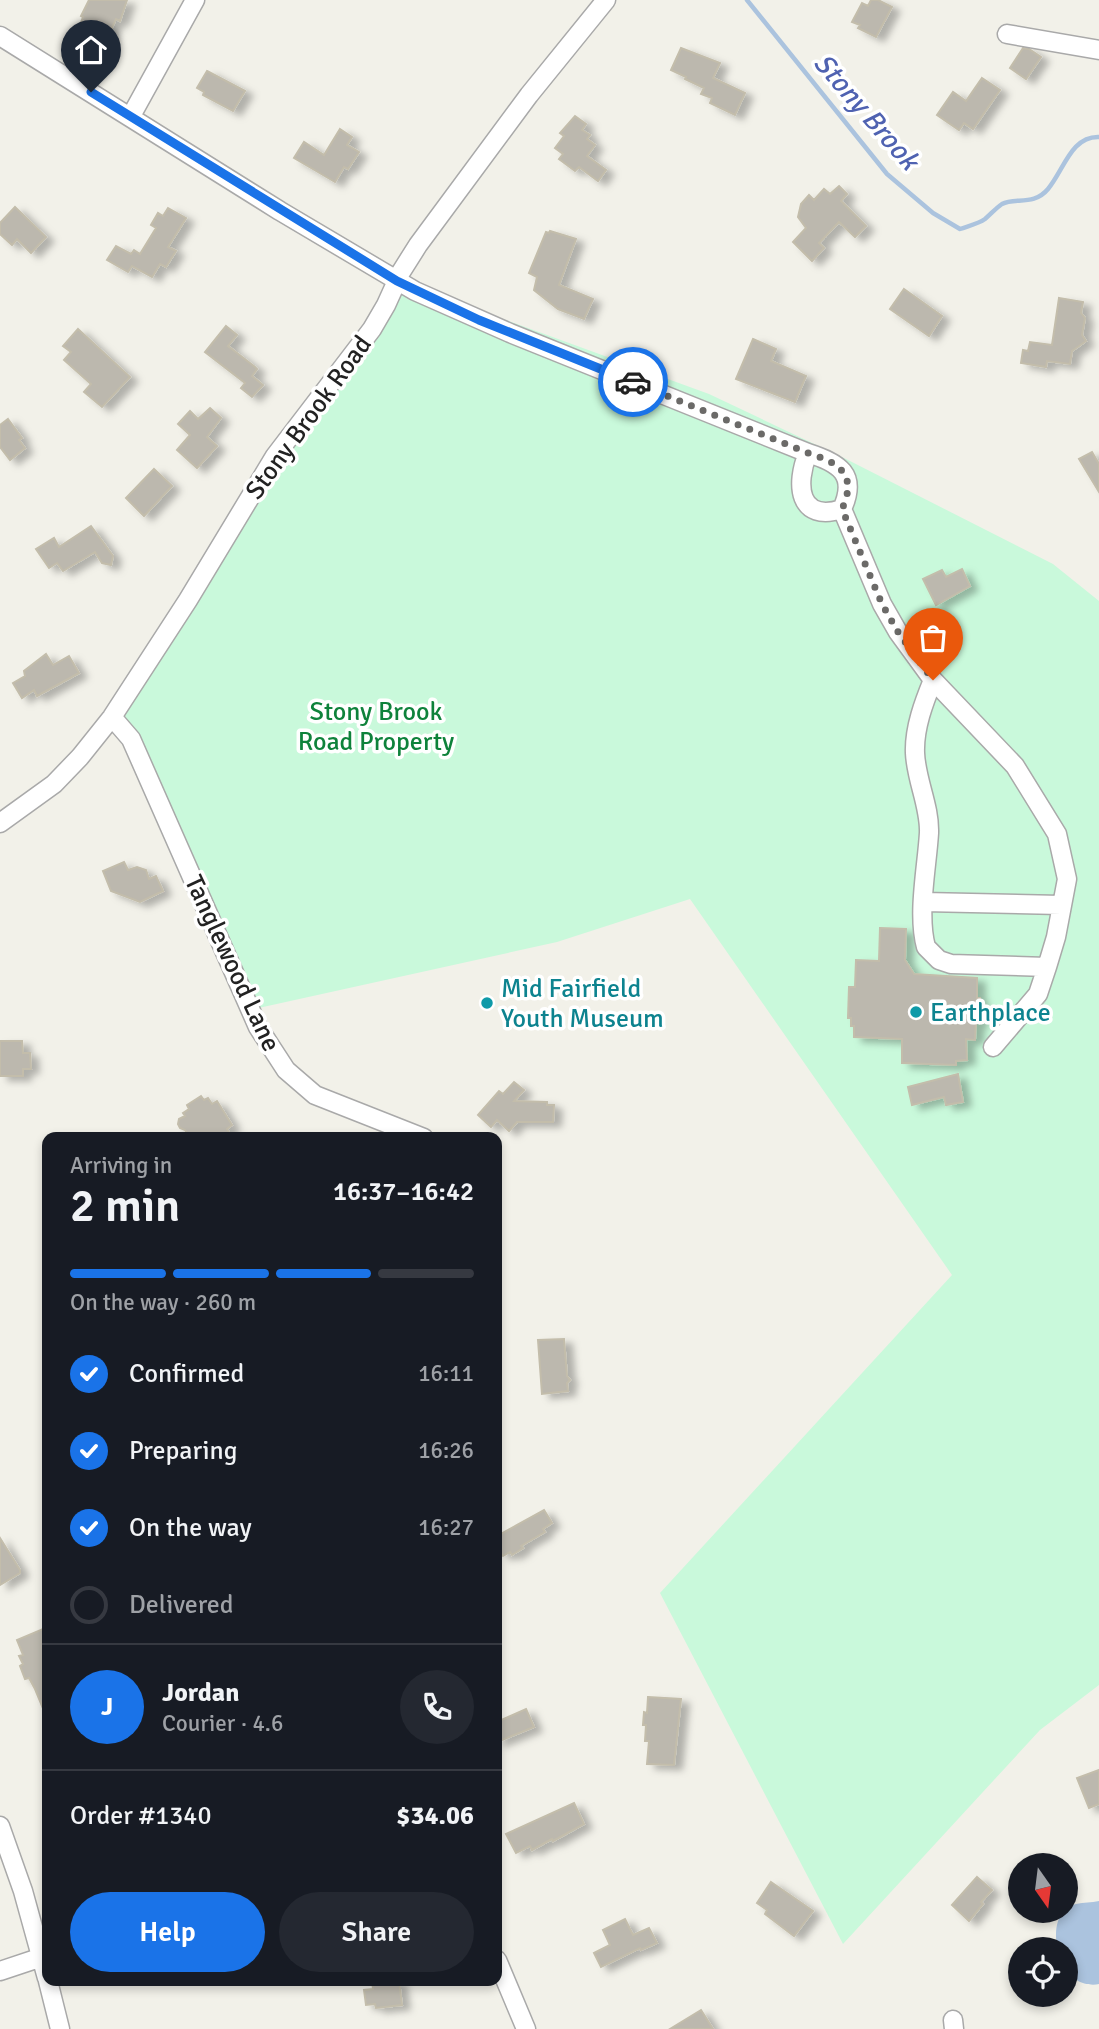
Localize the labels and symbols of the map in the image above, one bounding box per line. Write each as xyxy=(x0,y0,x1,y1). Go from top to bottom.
pin xyxy=(61,20,121,92)
water label: Stony Brook xyxy=(806,46,928,179)
street label: Stony Brook Road xyxy=(239,330,379,506)
courier xyxy=(598,347,668,417)
pin xyxy=(903,608,963,680)
park label: Stony Brook Road Property xyxy=(298,696,454,758)
street label: Tanglewood Lane xyxy=(177,870,287,1057)
place label: Mid Fairfield Youth Museum xyxy=(501,973,664,1035)
marker: Mid Fairfield Youth Museum xyxy=(479,995,495,1011)
place label: Earthplace xyxy=(930,997,1051,1029)
marker: Earthplace xyxy=(908,1004,924,1020)
north arrow xyxy=(1008,1853,1078,1923)

